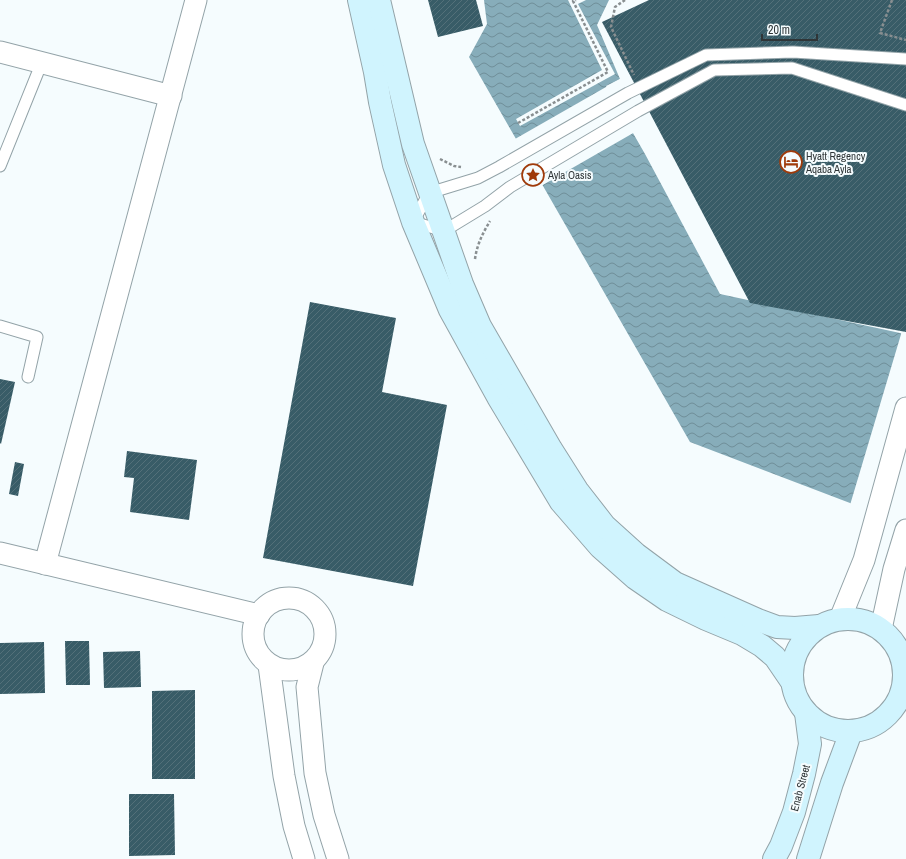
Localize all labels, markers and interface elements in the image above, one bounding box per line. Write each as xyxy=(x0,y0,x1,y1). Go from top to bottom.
scale bar xyxy=(762,16,817,42)
text: 20 m xyxy=(768,22,790,38)
hotel icon: Hyatt Regency Aqaba Ayla xyxy=(778,149,804,175)
place label: Hyatt Regency Aqaba Ayla xyxy=(805,149,866,176)
place icon: Ayla Oasis xyxy=(520,162,546,188)
place label: Ayla Oasis xyxy=(547,168,592,182)
street label: Enab Street xyxy=(787,763,813,813)

